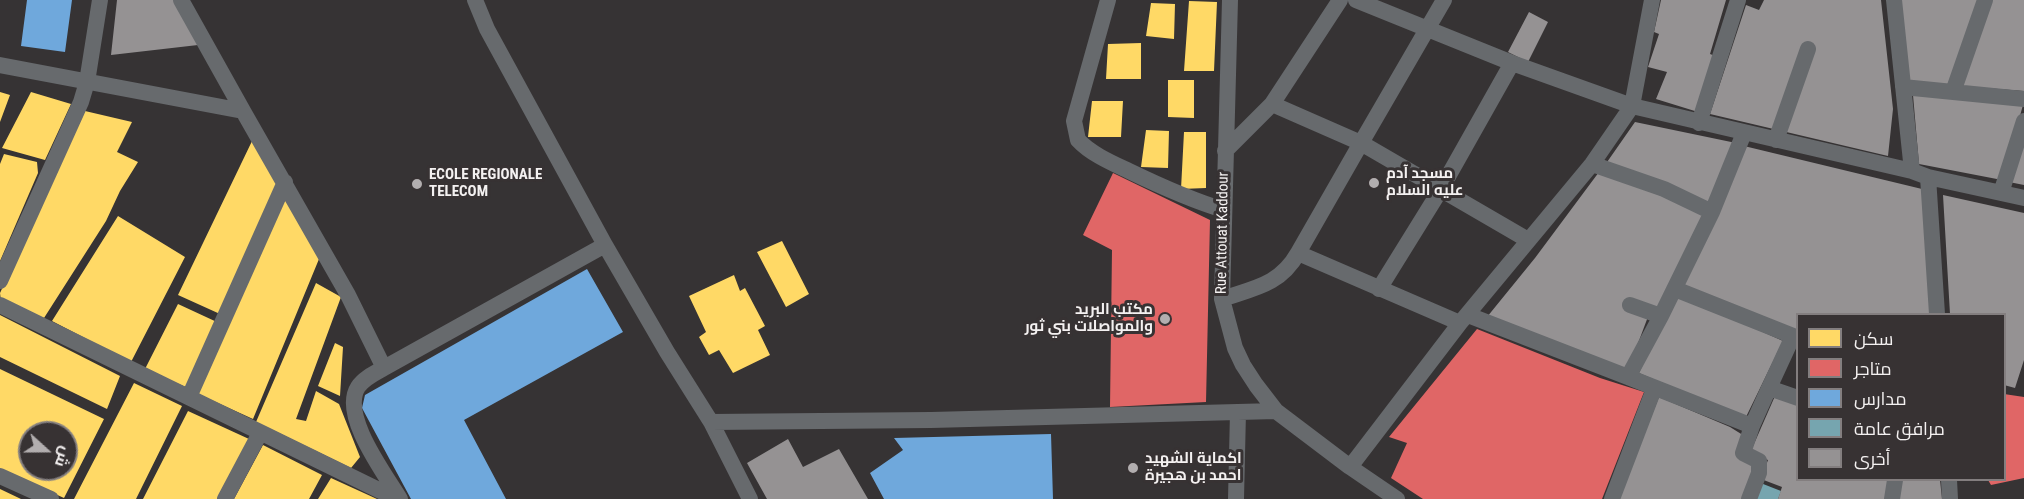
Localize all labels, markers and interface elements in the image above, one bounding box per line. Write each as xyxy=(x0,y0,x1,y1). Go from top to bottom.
place label: مسجد آدم عليه السلام xyxy=(1386,165,1463,200)
place label: ECOLE REGIONALE TELECOM xyxy=(429,166,542,201)
street label: Rue Attouat Kaddour xyxy=(1213,172,1233,294)
marker: مسجد آدم عليه السلام xyxy=(1367,176,1381,190)
marker: ECOLE REGIONALE TELECOM xyxy=(410,177,424,191)
place label: مكتب البريد والمواصلات بني ثور xyxy=(1025,301,1153,336)
marker: مكتب البريد والمواصلات بني ثور xyxy=(1158,312,1172,326)
legend xyxy=(1796,313,2006,481)
text: سكن xyxy=(1854,328,1893,349)
text: متاجر xyxy=(1854,358,1892,379)
text: مدارس xyxy=(1854,388,1907,409)
text: مرافق عامة xyxy=(1854,418,1945,439)
north arrow xyxy=(18,421,78,481)
text: ش xyxy=(51,444,76,470)
text: أخرى xyxy=(1854,448,1890,469)
place label: اكماية الشهيد احمد بن هجيرة xyxy=(1145,450,1242,485)
marker: اكماية الشهيد احمد بن هجيرة xyxy=(1126,461,1140,475)

